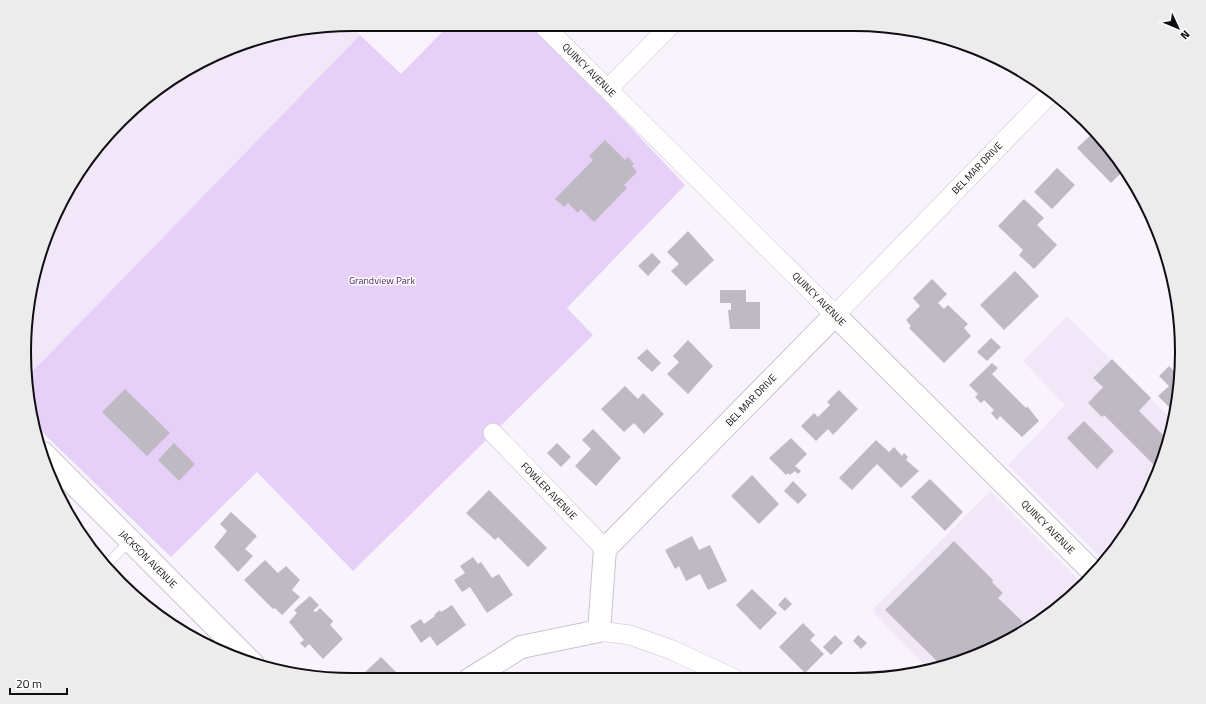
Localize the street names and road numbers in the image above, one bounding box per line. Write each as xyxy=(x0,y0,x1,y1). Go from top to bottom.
street label: QUINCY AVENUE xyxy=(559,40,620,101)
street label: BEL MAR DRIVE xyxy=(948,138,1006,198)
street label: QUINCY AVENUE xyxy=(789,269,850,330)
street label: BEL MAR DRIVE xyxy=(722,370,780,430)
street label: FOWLER AVENUE xyxy=(518,459,581,524)
street label: QUINCY AVENUE xyxy=(1018,497,1079,558)
street label: JACKSON AVENUE xyxy=(116,527,181,592)

